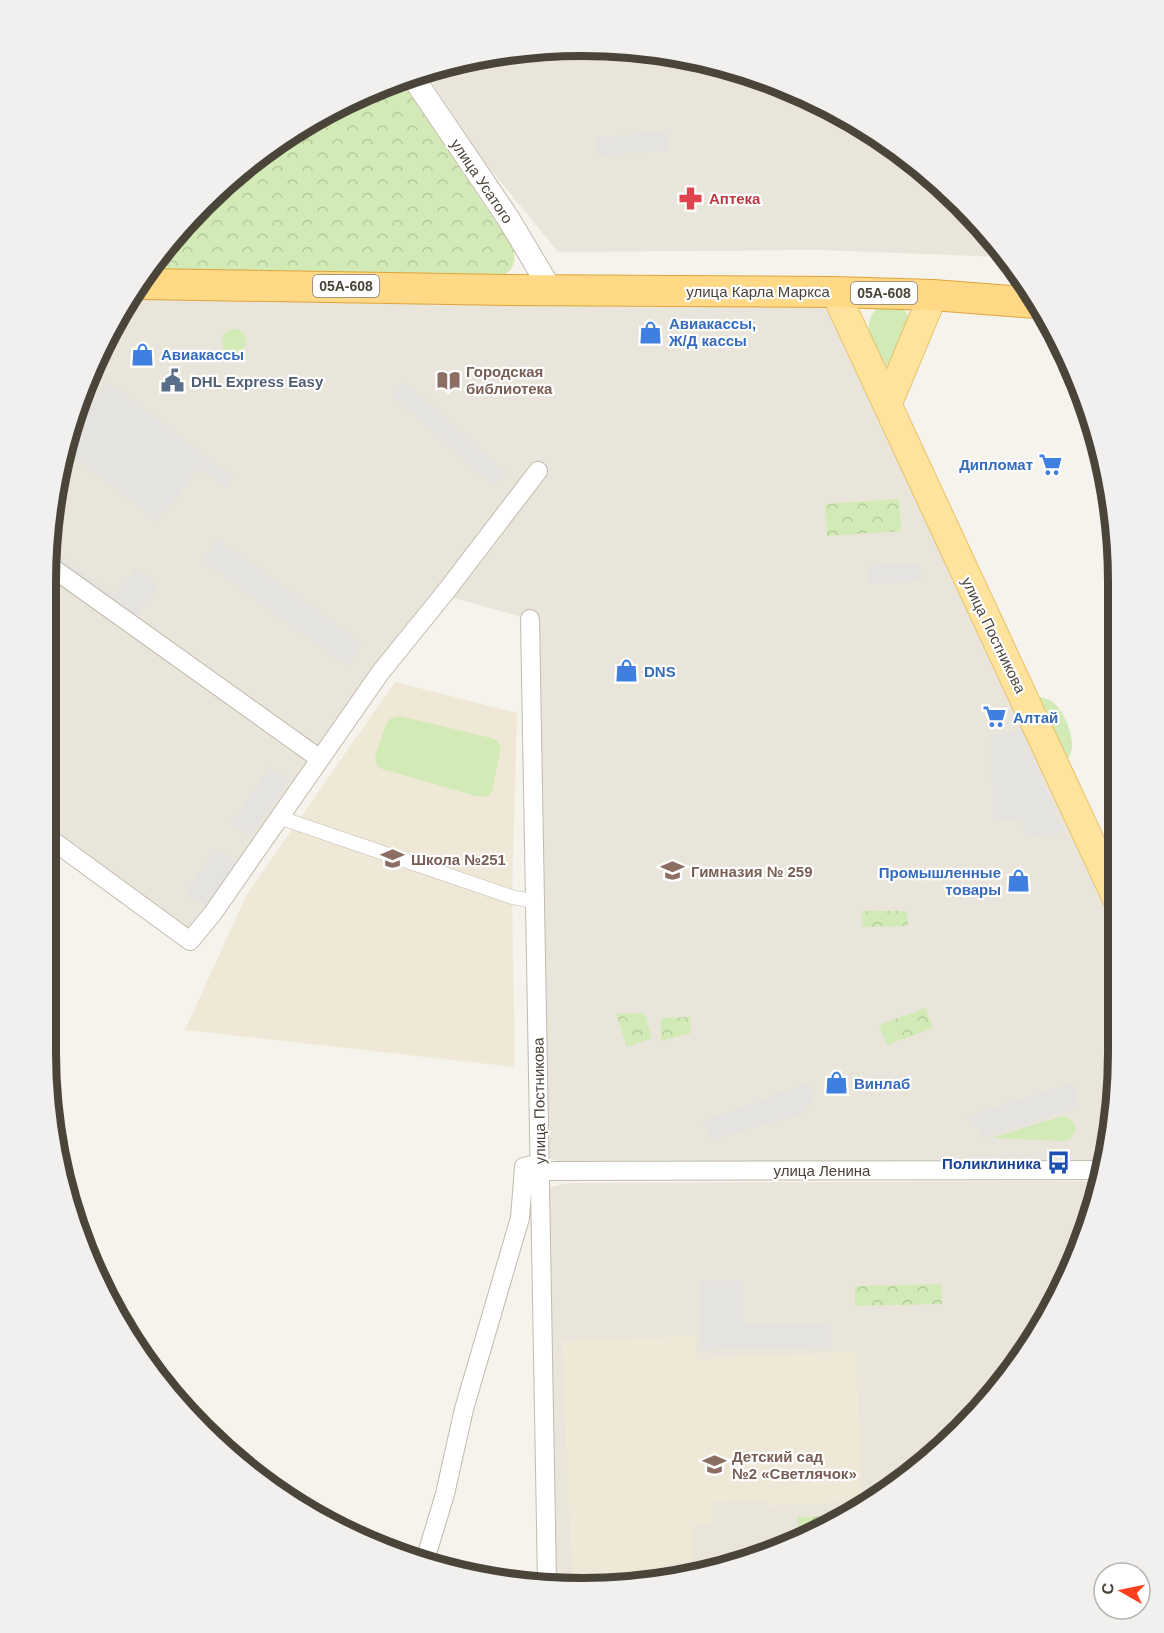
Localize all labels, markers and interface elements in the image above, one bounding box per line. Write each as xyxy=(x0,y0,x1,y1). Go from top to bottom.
street label: улица Усатого xyxy=(448,136,516,226)
pharmacy icon: Аптека xyxy=(678,185,704,211)
place label: Аптека xyxy=(709,190,761,207)
road number: 05А-608 xyxy=(313,275,379,297)
road number: 05А-608 xyxy=(851,282,917,304)
street label: улица Карла Маркса xyxy=(686,283,830,300)
place label: Авиакассы, Ж/Д кассы xyxy=(668,315,756,349)
shop icon: Авиакассы, Ж/Д кассы xyxy=(638,319,664,345)
shop icon: Авиакассы xyxy=(130,341,156,367)
place label: Авиакассы xyxy=(161,346,244,363)
place label: Городская библиотека xyxy=(466,363,553,397)
library icon: Городская библиотека xyxy=(435,367,461,393)
public building icon: DHL Express Easy xyxy=(160,368,186,394)
place label: DHL Express Easy xyxy=(191,373,324,390)
supermarket icon: Дипломат xyxy=(1038,451,1064,477)
place label: Дипломат xyxy=(959,456,1033,473)
street label: улица Постникова xyxy=(959,574,1030,696)
shop icon: DNS xyxy=(613,658,639,684)
place label: DNS xyxy=(644,663,676,680)
supermarket icon: Алтай xyxy=(982,704,1008,730)
place label: Алтай xyxy=(1013,709,1058,726)
school or university icon: Школа №251 xyxy=(380,846,406,872)
place label: Школа №251 xyxy=(411,851,506,868)
school or university icon: Гимназия № 259 xyxy=(660,858,686,884)
place label: Гимназия № 259 xyxy=(691,863,813,880)
place label: Промышленные товары xyxy=(879,864,1001,898)
shop icon: Промышленные товары xyxy=(1006,868,1032,894)
street label: улица Постникова xyxy=(529,1037,549,1165)
shop icon: Винлаб xyxy=(823,1070,849,1096)
place label: Винлаб xyxy=(854,1075,910,1092)
bus stop icon: Поликлиника xyxy=(1046,1150,1072,1176)
place label: Поликлиника xyxy=(942,1155,1042,1172)
street label: улица Ленина xyxy=(774,1162,871,1179)
place label: Детский сад №2 «Светлячок» xyxy=(732,1448,857,1482)
school or university icon: Детский сад №2 «Светлячок» xyxy=(701,1452,727,1478)
north arrow xyxy=(1092,1561,1152,1621)
text: С xyxy=(1098,1581,1117,1596)

